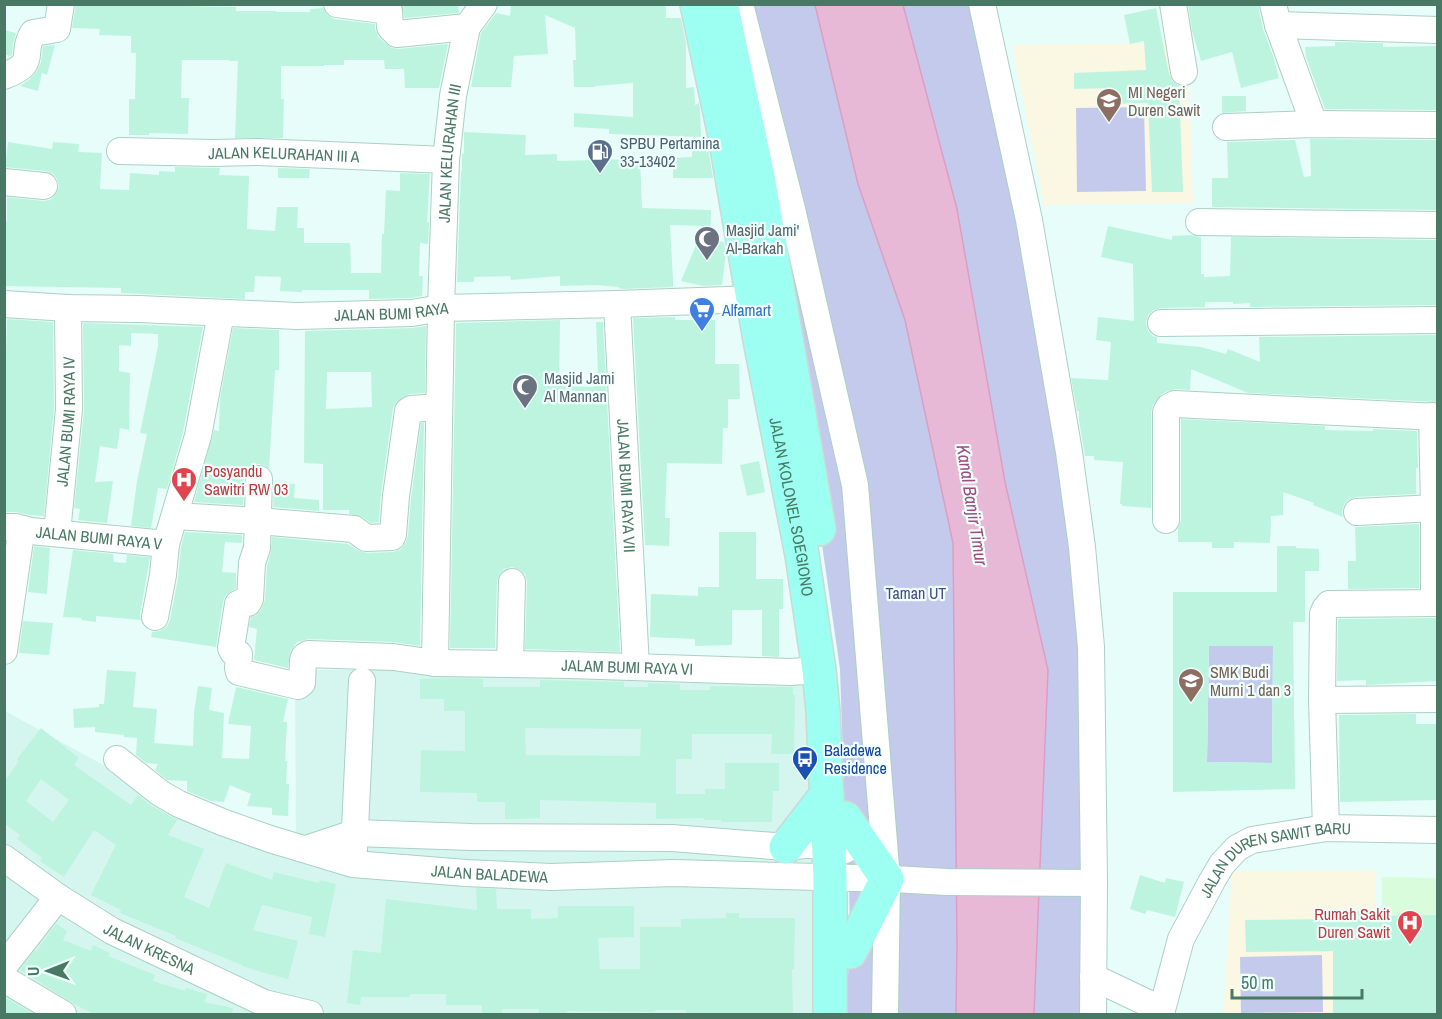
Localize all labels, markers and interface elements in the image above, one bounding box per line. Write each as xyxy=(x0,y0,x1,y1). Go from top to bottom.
place label: MI Negeri Duren Sawit xyxy=(1128,81,1201,121)
street label: JALAN KELURAHAN III xyxy=(433,82,466,223)
school or university icon: MI Negeri Duren Sawit xyxy=(1094,86,1124,124)
place label: SPBU Pertamina 33-13402 xyxy=(620,132,721,172)
fuel station icon: SPBU Pertamina 33-13402 xyxy=(585,137,615,175)
street label: JALAN KELURAHAN III A xyxy=(208,141,360,167)
place label: Masjid Jami' Al-Barkah xyxy=(725,219,799,259)
mosque icon: Masjid Jami' Al-Barkah xyxy=(692,224,722,262)
supermarket icon: Alfamart xyxy=(687,295,717,333)
street label: JALAN BUMI RAYA xyxy=(334,297,449,326)
place label: Alfamart xyxy=(721,299,771,321)
street label: JALAN BUMI RAYA IV xyxy=(51,356,80,487)
place label: Masjid Jami Al Mannan xyxy=(543,367,615,407)
mosque icon: Masjid Jami Al Mannan xyxy=(510,372,540,410)
street label: JALAN KOLONEL SOEGIONO xyxy=(764,416,819,598)
street label: JALAN BUMI RAYA VII xyxy=(612,418,641,553)
water label: Kanal Banjir Timur xyxy=(951,443,995,568)
place label: Posyandu Sawitri RW 03 xyxy=(204,460,288,500)
hospital icon: Posyandu Sawitri RW 03 xyxy=(169,465,199,503)
street label: JALAN BUMI RAYA V xyxy=(35,521,163,555)
park label: Taman UT xyxy=(886,582,946,604)
street label: JALAM BUMI RAYA VI xyxy=(561,654,693,680)
place label: SMK Budi Murni 1 dan 3 xyxy=(1210,661,1291,701)
school or university icon: SMK Budi Murni 1 dan 3 xyxy=(1176,666,1206,704)
place label: Baladewa Residence xyxy=(824,739,887,779)
bus stop icon: Baladewa Residence xyxy=(790,744,820,782)
street label: JALAN DUREN SAWIT BARU xyxy=(1194,817,1351,901)
street label: JALAN BALADEWA xyxy=(430,859,549,888)
place label: Rumah Sakit Duren Sawit xyxy=(1314,903,1390,943)
hospital icon: Rumah Sakit Duren Sawit xyxy=(1395,908,1425,946)
street label: JALAN KRESNA xyxy=(100,918,199,980)
north arrow xyxy=(18,941,78,1001)
scale bar xyxy=(1232,962,1362,1000)
text: U xyxy=(22,966,44,976)
text: 50 m xyxy=(1241,970,1274,995)

